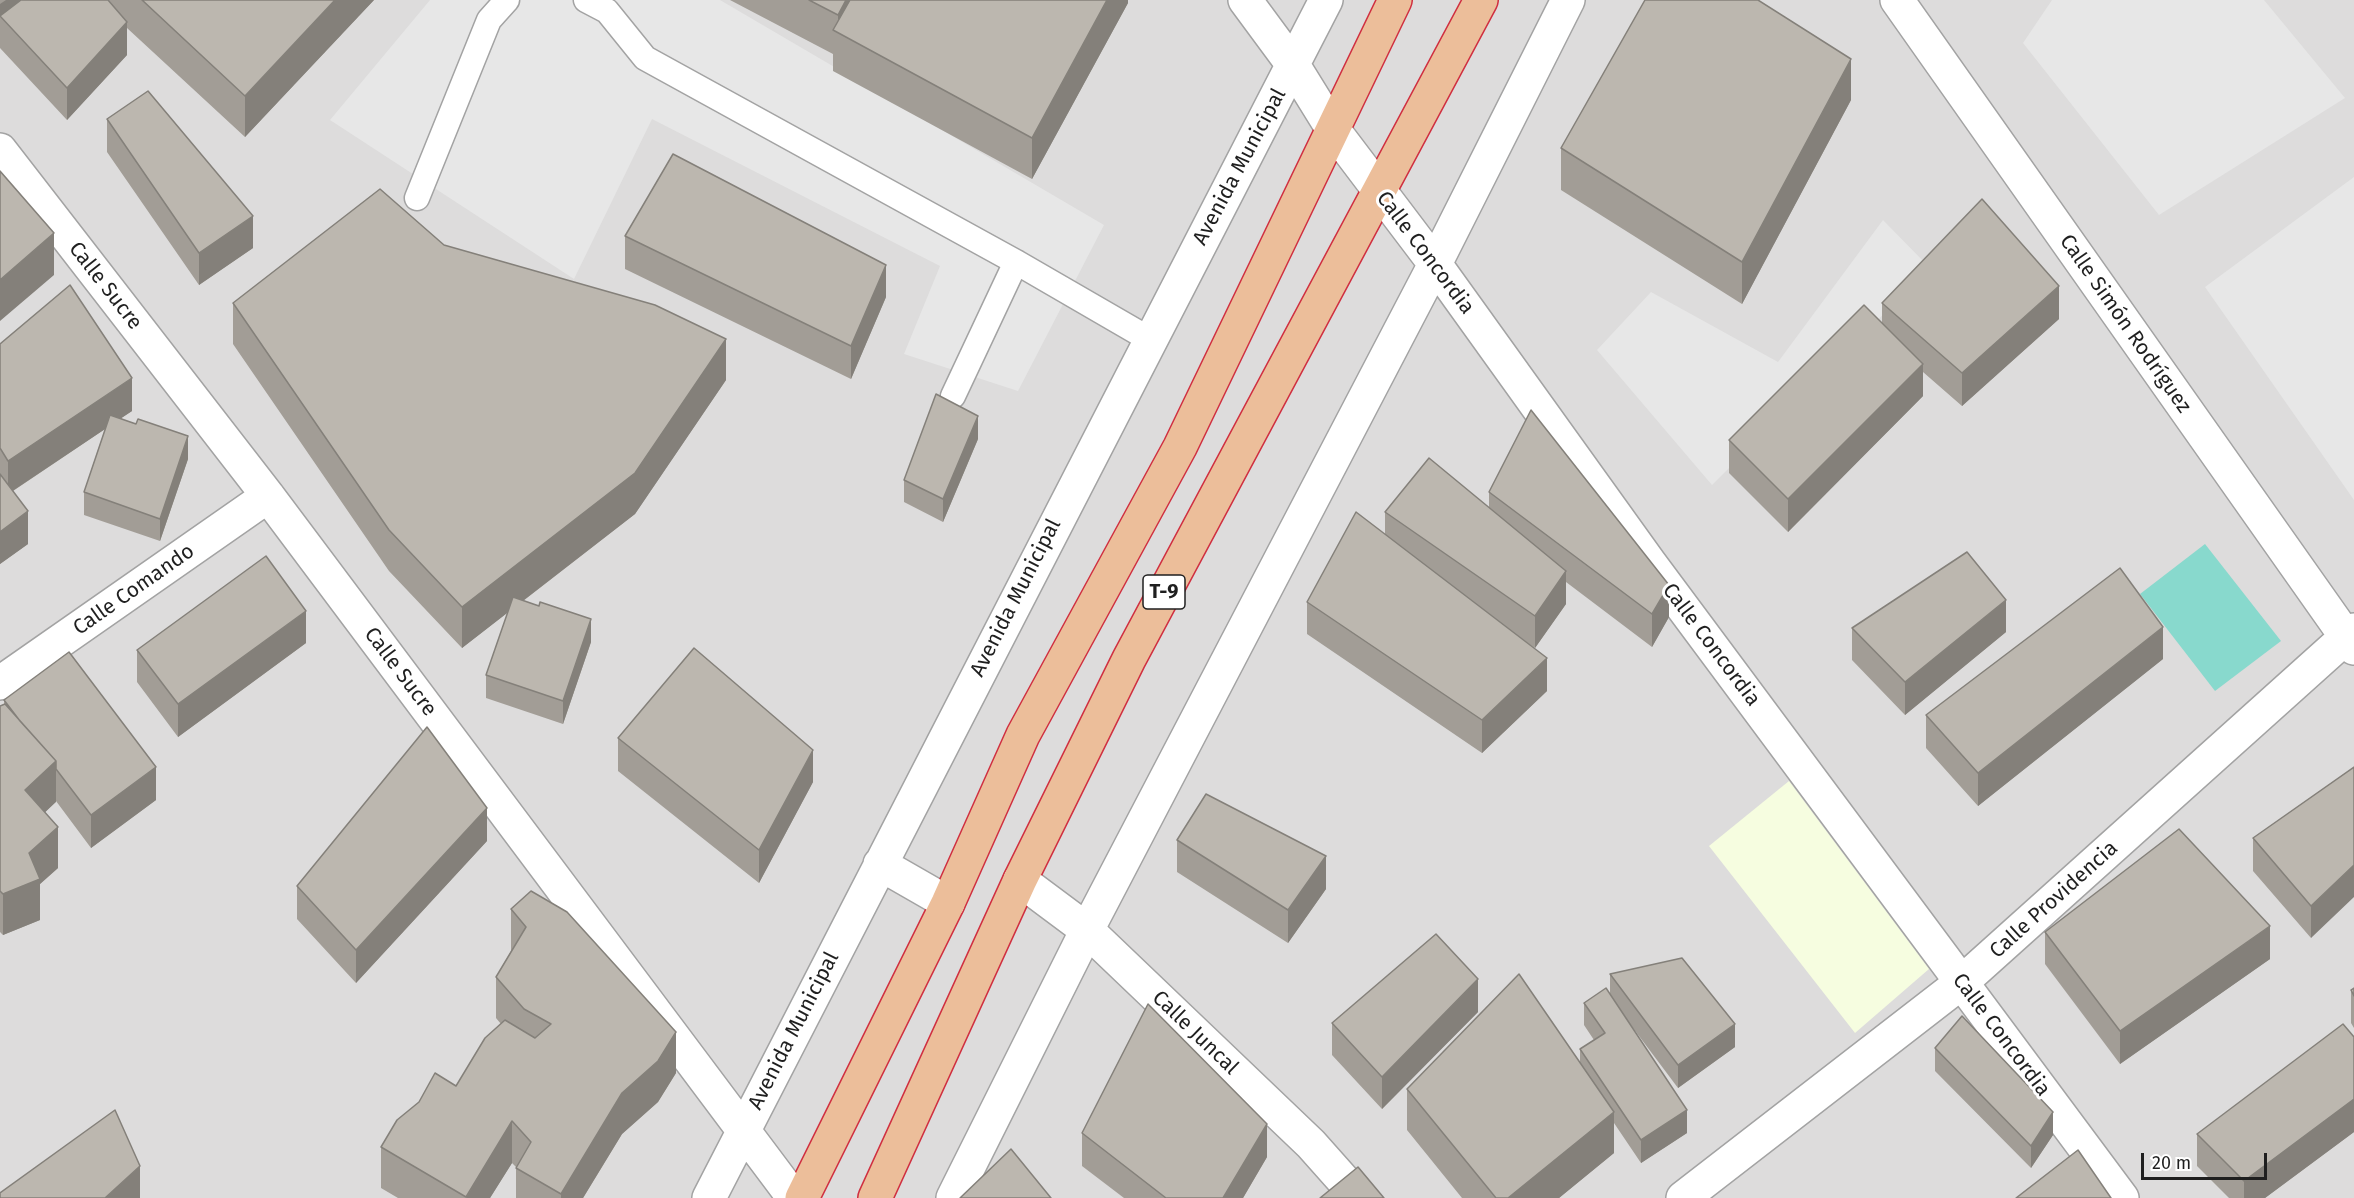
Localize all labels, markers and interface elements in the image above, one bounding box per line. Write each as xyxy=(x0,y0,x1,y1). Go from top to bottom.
street label: Avenida Municipal xyxy=(1188,84,1292,250)
street label: Calle Concordia xyxy=(1371,187,1479,319)
street label: Calle Simón Rodríguez xyxy=(2054,230,2196,418)
street label: Calle Sucre xyxy=(63,237,147,335)
street label: Avenida Municipal xyxy=(965,515,1067,681)
street label: Calle Comando xyxy=(69,539,199,641)
road number: T-9 xyxy=(1143,575,1185,609)
street label: Calle Concordia xyxy=(1657,579,1765,711)
street label: Calle Sucre xyxy=(358,623,442,721)
street label: Calle Providencia xyxy=(1985,836,2123,964)
street label: Avenida Municipal xyxy=(743,948,845,1114)
street label: Calle Concordia xyxy=(1947,969,2055,1101)
street label: Calle Juncal xyxy=(1147,986,1243,1080)
scale bar xyxy=(2144,1141,2270,1179)
text: 20 m xyxy=(2152,1152,2191,1174)

